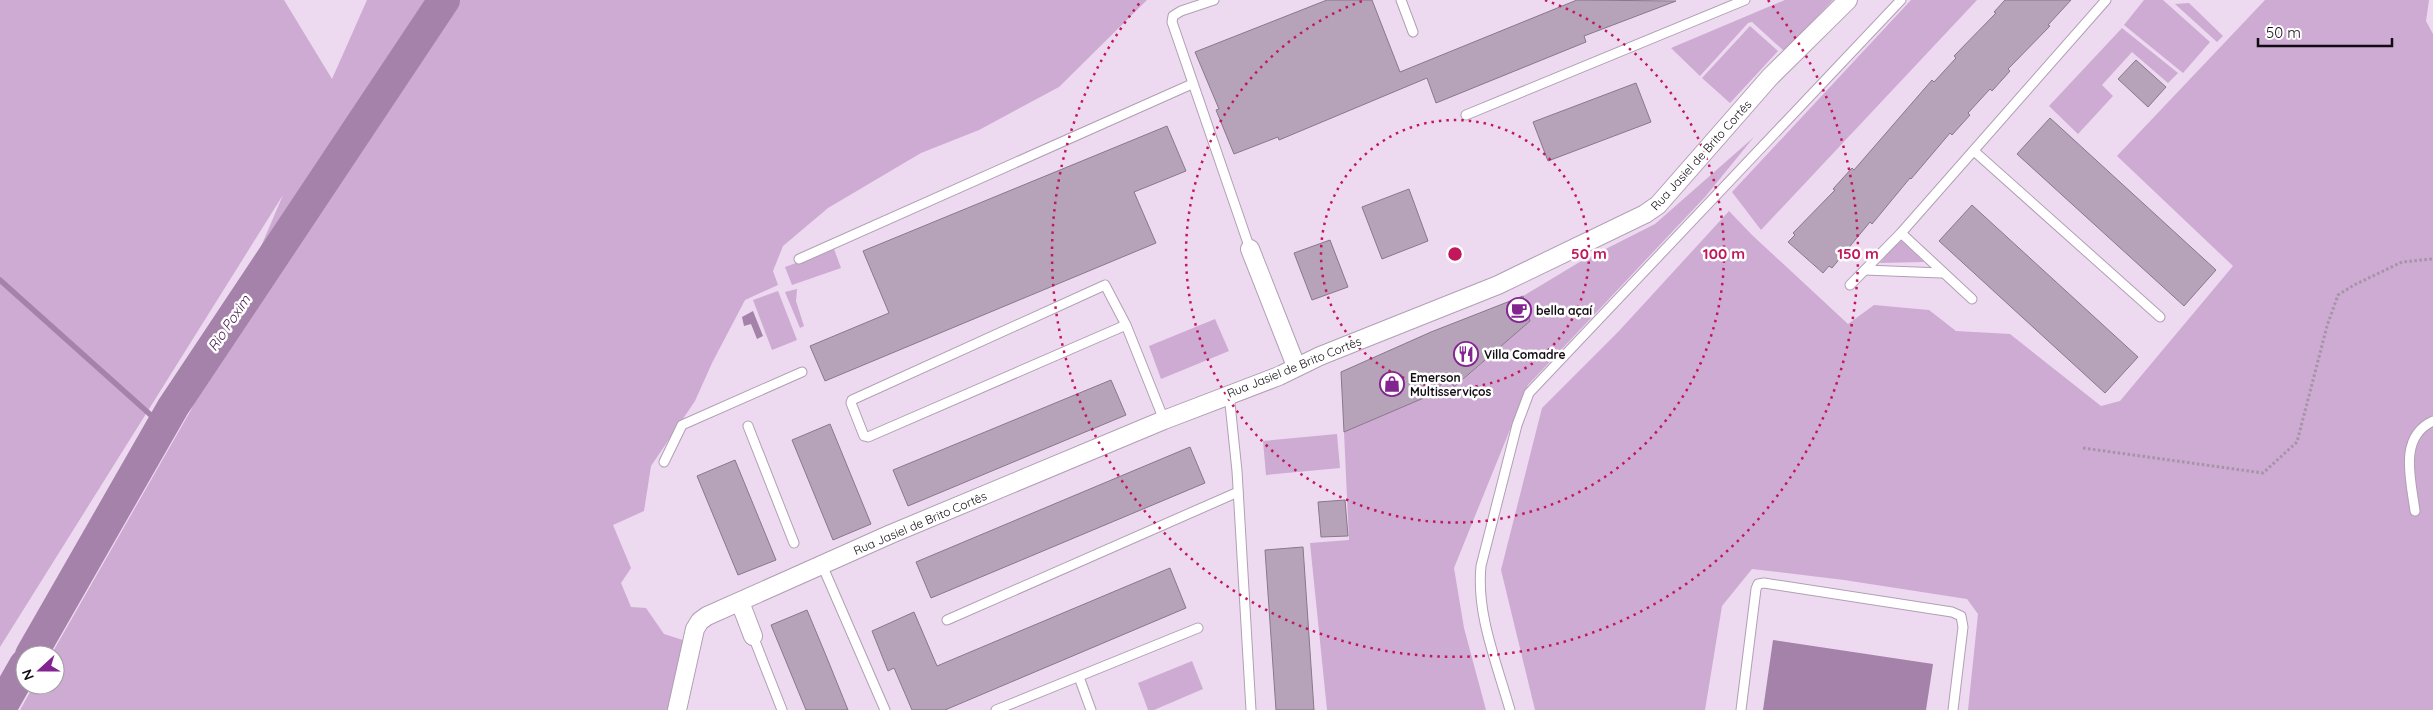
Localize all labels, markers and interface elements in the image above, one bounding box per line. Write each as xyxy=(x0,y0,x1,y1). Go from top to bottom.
scale bar xyxy=(2258,15,2392,47)
text: 50 m xyxy=(2266,23,2301,42)
street label: Rua Jasiel de Brito Cortês xyxy=(1647,96,1755,213)
text: 50 m xyxy=(1571,244,1607,263)
text: 100 m xyxy=(1703,244,1745,263)
text: 150 m xyxy=(1837,244,1879,263)
centre of rings xyxy=(1446,245,1464,263)
water label: Rio Poxim xyxy=(204,291,254,354)
cafe icon: bella açaí xyxy=(1506,297,1532,323)
place label: bella açaí xyxy=(1536,303,1593,318)
street label: Rua Jasiel de Brito Cortês xyxy=(1225,333,1364,401)
restaurant icon: Villa Comadre xyxy=(1453,341,1479,367)
place label: Villa Comadre xyxy=(1484,347,1566,362)
place label: Emerson Multisserviços xyxy=(1410,370,1492,399)
shop icon: Emerson Multisserviços xyxy=(1379,371,1405,397)
street label: Rua Jasiel de Brito Cortês xyxy=(851,488,989,558)
north arrow xyxy=(15,645,65,695)
text: N xyxy=(18,667,38,683)

